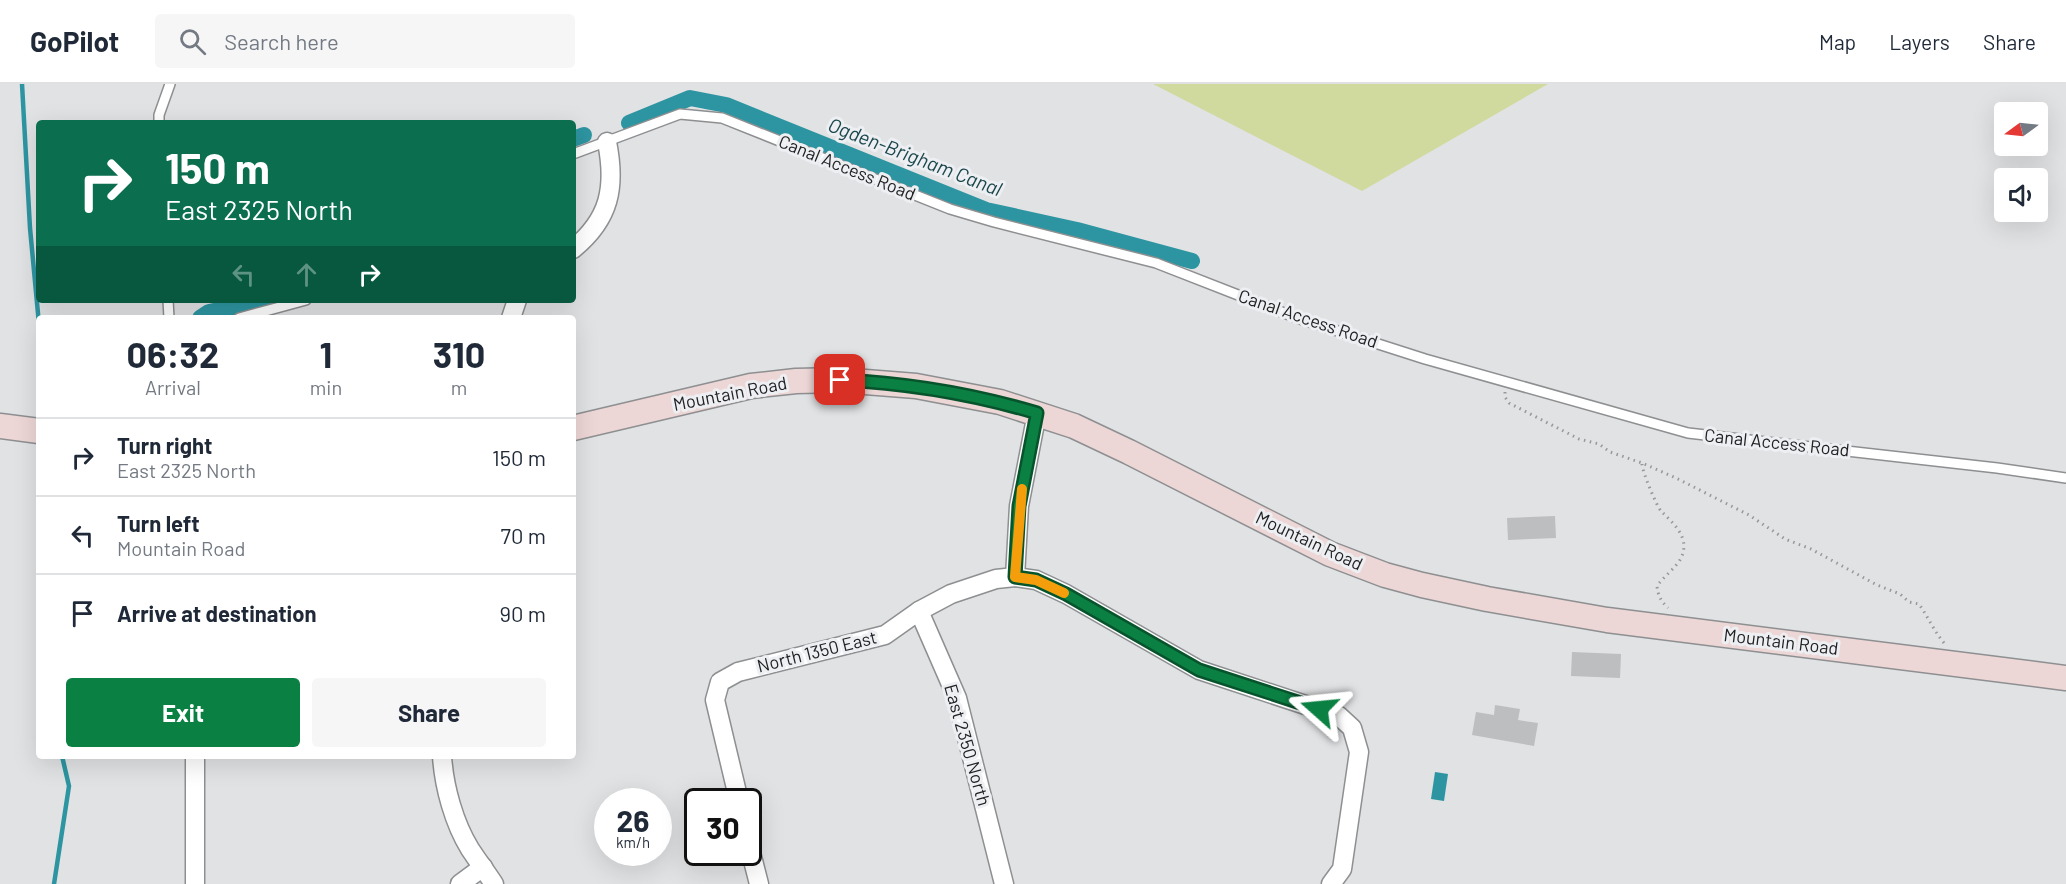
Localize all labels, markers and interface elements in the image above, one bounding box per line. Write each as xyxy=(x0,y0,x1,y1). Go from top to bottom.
search box xyxy=(155,14,575,68)
text: GoPilot xyxy=(30,24,119,58)
icon: search xyxy=(176,25,209,58)
text: Search here xyxy=(224,28,339,54)
text: Map xyxy=(1819,29,1856,54)
text: Layers xyxy=(1889,29,1950,54)
text: Share xyxy=(1983,29,2036,54)
north arrow xyxy=(1994,102,2048,156)
map controls xyxy=(1994,102,2048,222)
water label: Ogden-Brigham Canal xyxy=(825,112,1006,200)
street label: Canal Access Road xyxy=(776,130,919,205)
text: 150 m xyxy=(165,142,270,192)
icon: right xyxy=(66,144,144,222)
button: sound xyxy=(1994,168,2048,222)
text: East 2325 North xyxy=(165,193,353,225)
icon: left xyxy=(227,258,260,291)
icon: ahead xyxy=(290,258,323,291)
icon: right xyxy=(353,258,386,291)
street label: Canal Access Road xyxy=(1236,284,1381,352)
text: 06:32 xyxy=(127,332,219,375)
text: 1 xyxy=(320,332,332,375)
text: 310 xyxy=(433,332,485,375)
pin xyxy=(814,354,865,405)
icon: arrive xyxy=(823,363,856,396)
street label: Mountain Road xyxy=(671,371,789,415)
text: Arrival xyxy=(145,375,201,399)
text: min xyxy=(310,375,342,399)
text: m xyxy=(451,375,467,399)
street label: Canal Access Road xyxy=(1703,423,1851,461)
text: Turn right xyxy=(117,432,212,458)
icon: right xyxy=(66,441,99,474)
text: 150 m xyxy=(492,444,546,470)
text: East 2325 North xyxy=(117,458,256,482)
street label: Mountain Road xyxy=(1252,506,1366,574)
text: Turn left xyxy=(117,510,200,536)
icon: left xyxy=(66,519,99,552)
text: 70 m xyxy=(501,522,546,548)
text: Mountain Road xyxy=(117,536,245,560)
icon: arrive xyxy=(66,597,99,630)
text: Arrive at destination xyxy=(117,600,316,626)
text: 90 m xyxy=(500,600,546,626)
street label: Mountain Road xyxy=(1722,623,1840,659)
street label: North 1350 East xyxy=(755,626,879,677)
position arrow xyxy=(1287,677,1351,741)
button: Exit xyxy=(66,678,300,747)
button: Share xyxy=(312,678,546,747)
street label: East 2350 North xyxy=(940,681,996,808)
speed limit sign: 30 xyxy=(684,788,762,866)
text: 26 xyxy=(617,802,649,838)
text: km/h xyxy=(616,833,650,851)

